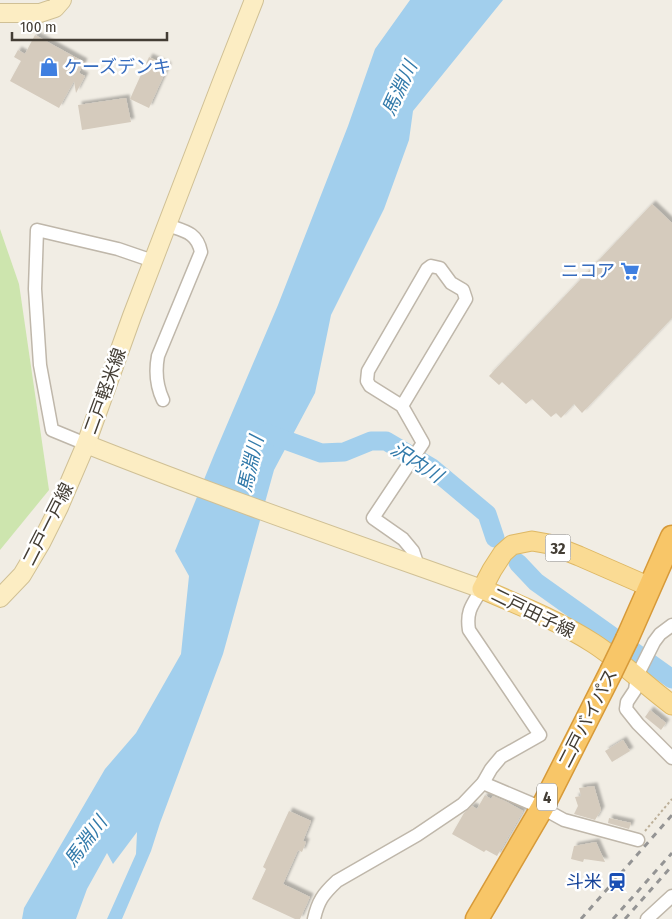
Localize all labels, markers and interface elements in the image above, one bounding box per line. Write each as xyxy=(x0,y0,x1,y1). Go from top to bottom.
scale bar xyxy=(12,10,168,42)
text: 100 m xyxy=(20,18,57,36)
shop icon: ケーズデンキ xyxy=(38,56,60,78)
place label: ケーズデンキ xyxy=(64,56,171,78)
water label: 馬淵川 xyxy=(377,56,423,119)
place label: ニコア xyxy=(561,260,615,282)
supermarket icon: ニコア xyxy=(619,260,641,282)
street label: 二戸軽米線 xyxy=(79,345,131,437)
water label: 馬淵川 xyxy=(233,432,269,494)
water label: 沢内川 xyxy=(387,437,449,489)
street label: 二戸一戸線 xyxy=(18,479,78,569)
road number: 32 xyxy=(546,534,570,562)
street label: 二戸田子線 xyxy=(488,583,578,643)
street label: 二戸バイパス xyxy=(554,665,622,771)
road number: 4 xyxy=(537,784,557,810)
water label: 馬淵川 xyxy=(59,810,113,871)
place label: 斗米 xyxy=(566,871,602,893)
station icon: 斗米 xyxy=(606,871,628,893)

